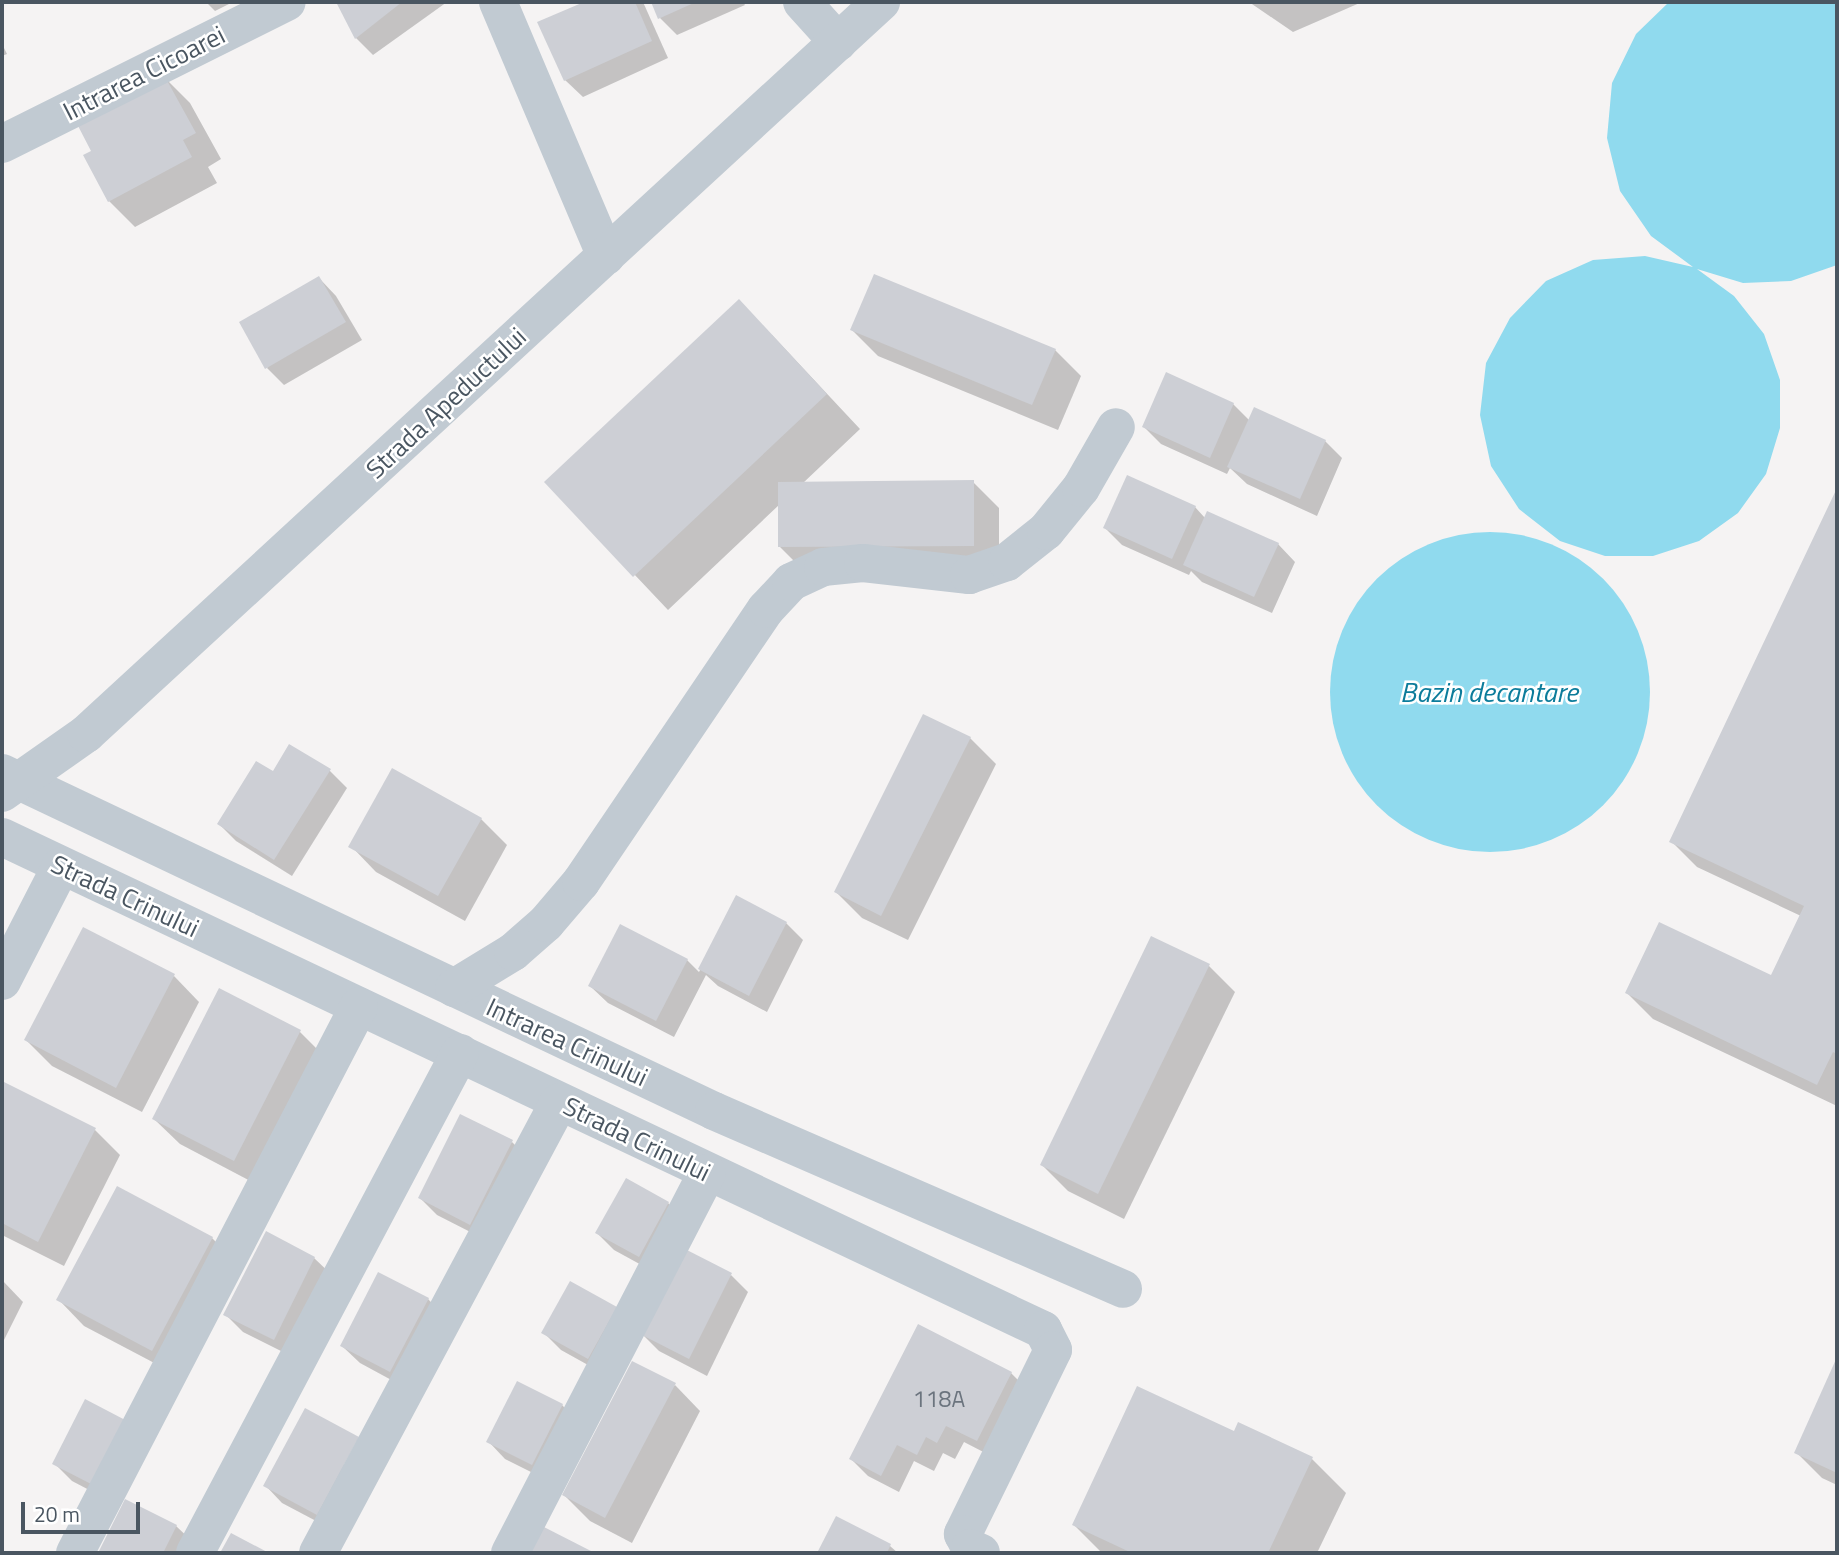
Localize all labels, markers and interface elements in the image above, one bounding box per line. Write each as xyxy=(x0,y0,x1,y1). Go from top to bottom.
street label: Intrarea Cicoarei xyxy=(58,19,230,127)
street label: Strada Apeductului xyxy=(360,321,532,485)
water label: Bazin decantare xyxy=(1400,675,1578,709)
street label: Strada Crinului xyxy=(46,848,204,944)
street label: Intrarea Crinului xyxy=(482,991,652,1093)
street label: Strada Crinului xyxy=(558,1090,716,1188)
house number: 118A xyxy=(913,1385,965,1413)
scale bar xyxy=(24,1488,144,1532)
text: 20 m xyxy=(34,1498,80,1530)

